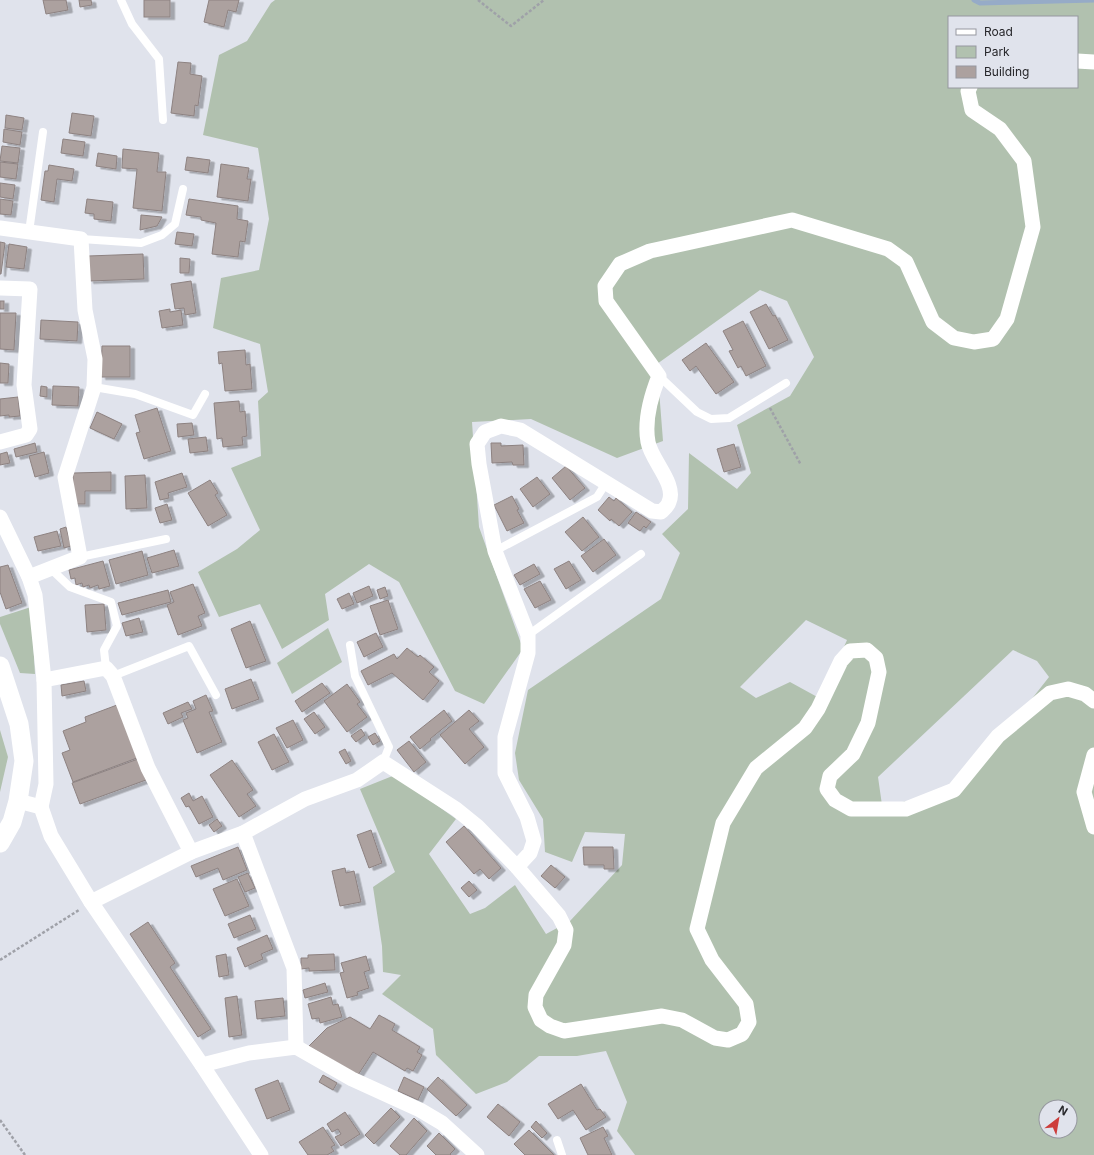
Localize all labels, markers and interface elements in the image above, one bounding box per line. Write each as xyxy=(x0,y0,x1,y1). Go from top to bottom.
legend xyxy=(948,16,1078,88)
text: Road xyxy=(984,24,1013,39)
text: Park xyxy=(984,44,1010,59)
text: Building xyxy=(984,64,1029,79)
north arrow xyxy=(1038,1099,1078,1139)
text: N xyxy=(1056,1102,1070,1119)

